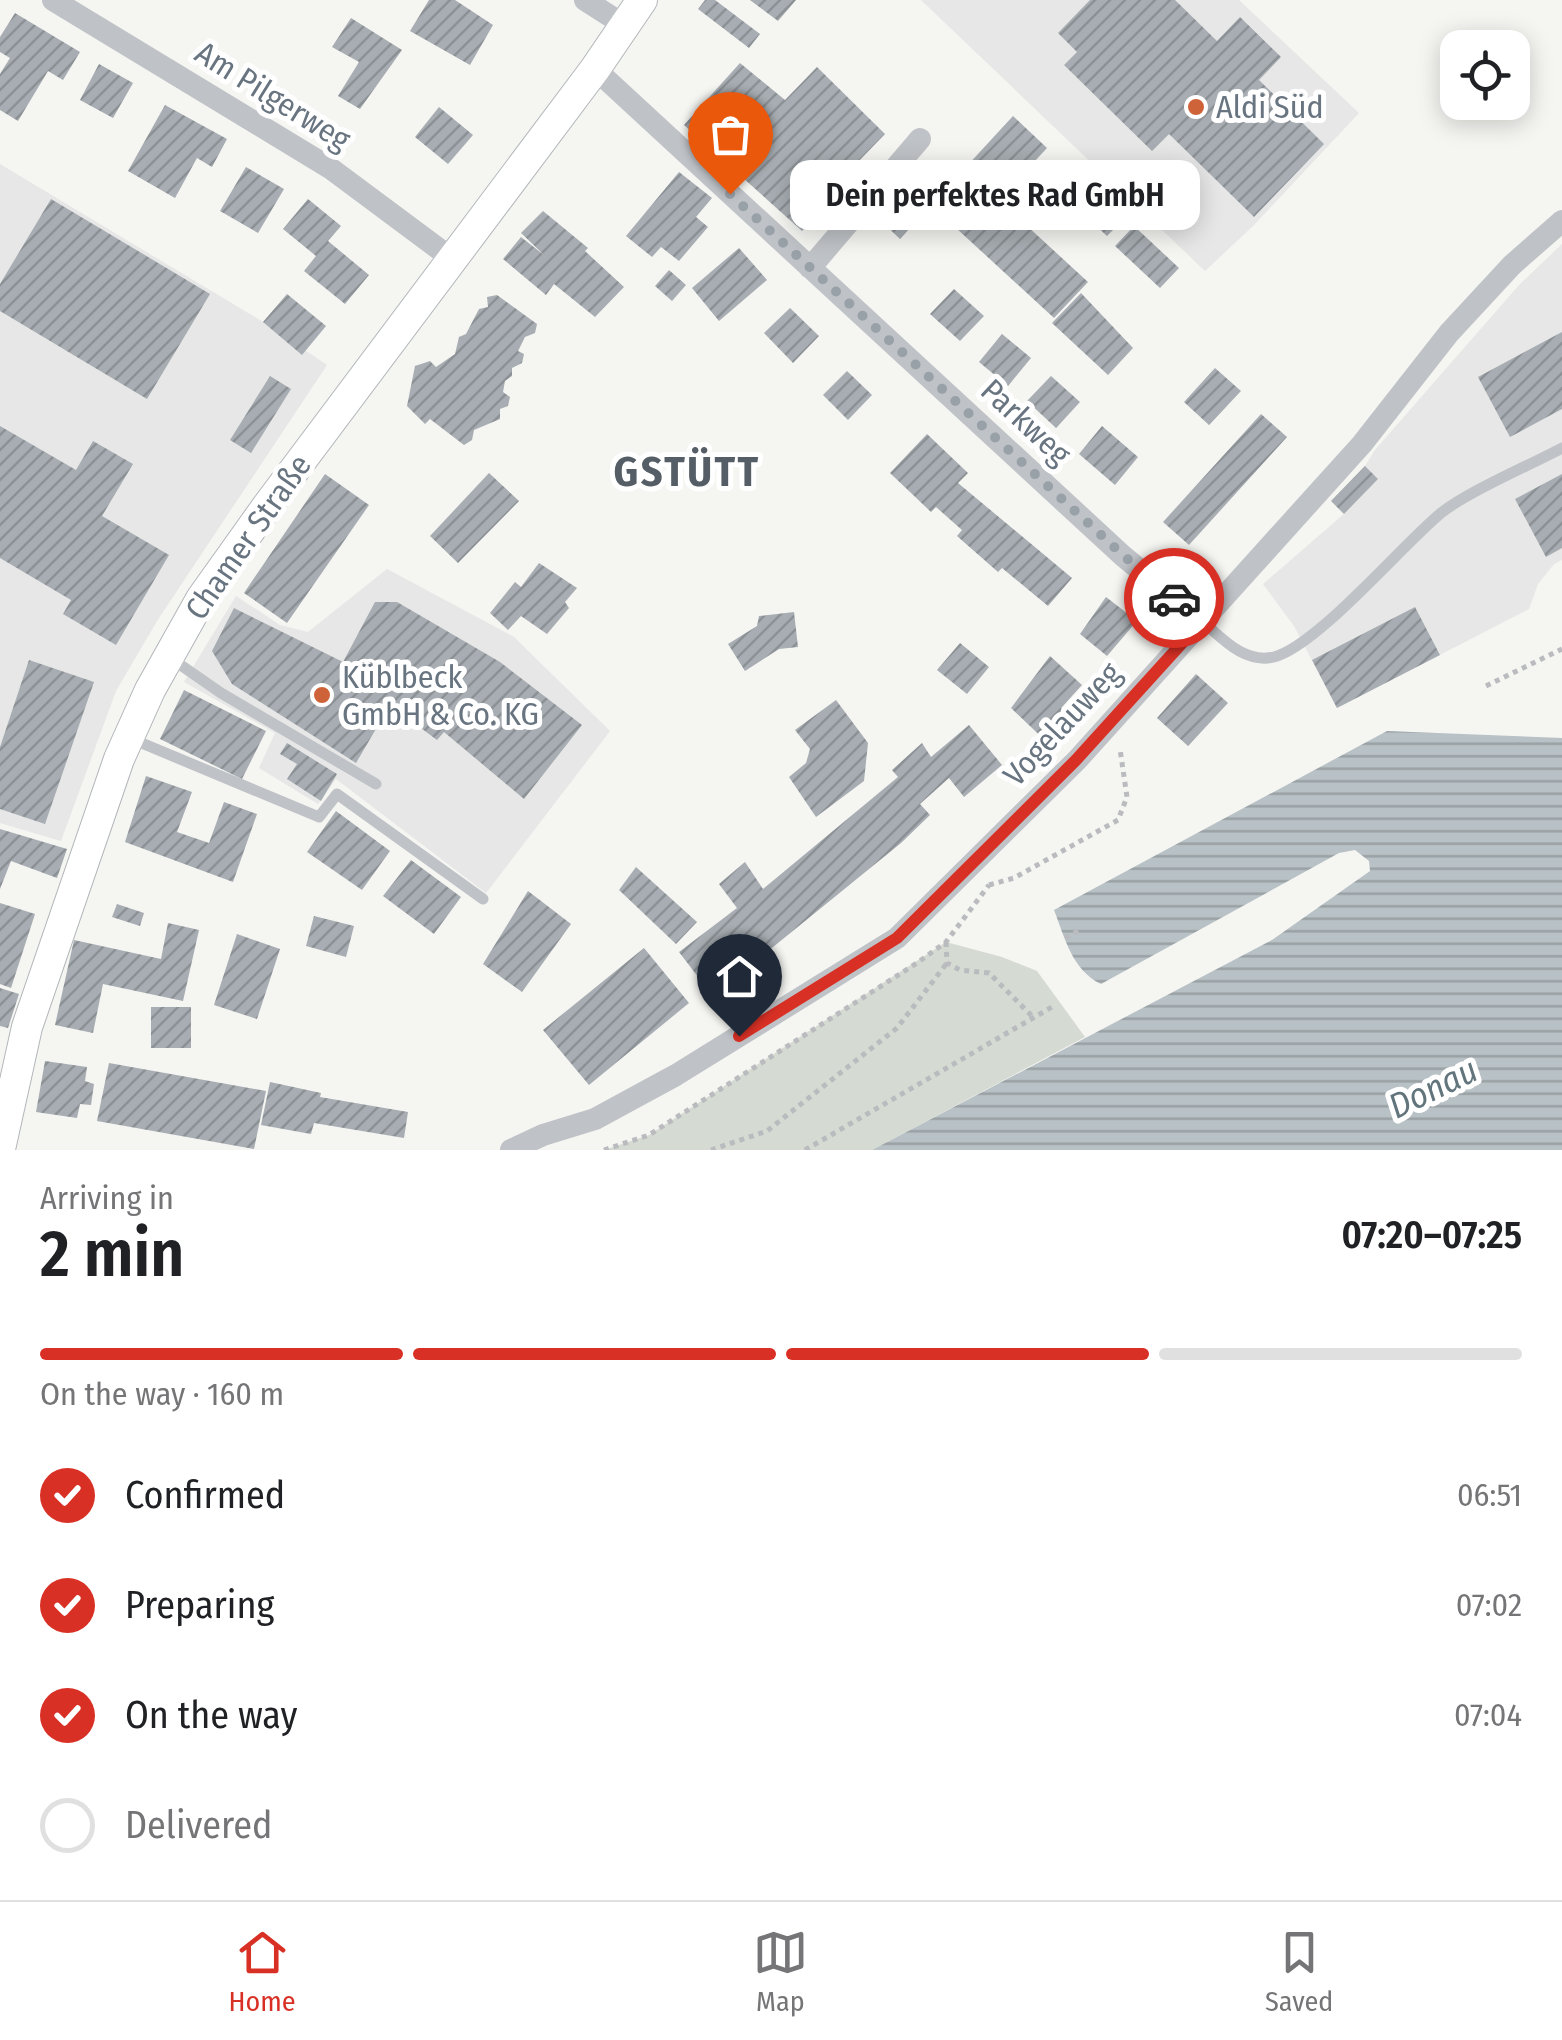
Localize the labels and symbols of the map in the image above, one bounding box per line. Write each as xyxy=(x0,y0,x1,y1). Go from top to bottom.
street label: Am Pilgerweg xyxy=(189,33,357,159)
place label: Aldi Süd xyxy=(1216,88,1324,126)
pin xyxy=(688,92,773,195)
marker: Aldi Süd xyxy=(1185,96,1207,118)
callout: Dein perfektes Rad GmbH xyxy=(790,159,1200,229)
street label: Parkweg xyxy=(973,371,1079,473)
street label: Chamer Straße xyxy=(177,447,319,627)
district label: GSTÜTT xyxy=(613,447,761,497)
courier xyxy=(1124,548,1224,648)
street label: Vogelauweg xyxy=(995,654,1129,794)
place label: Küblbeck GmbH & Co. KG xyxy=(342,658,539,733)
marker: Küblbeck GmbH & Co. KG xyxy=(311,684,333,706)
pin xyxy=(697,934,782,1037)
water label: Donau xyxy=(1382,1049,1484,1127)

